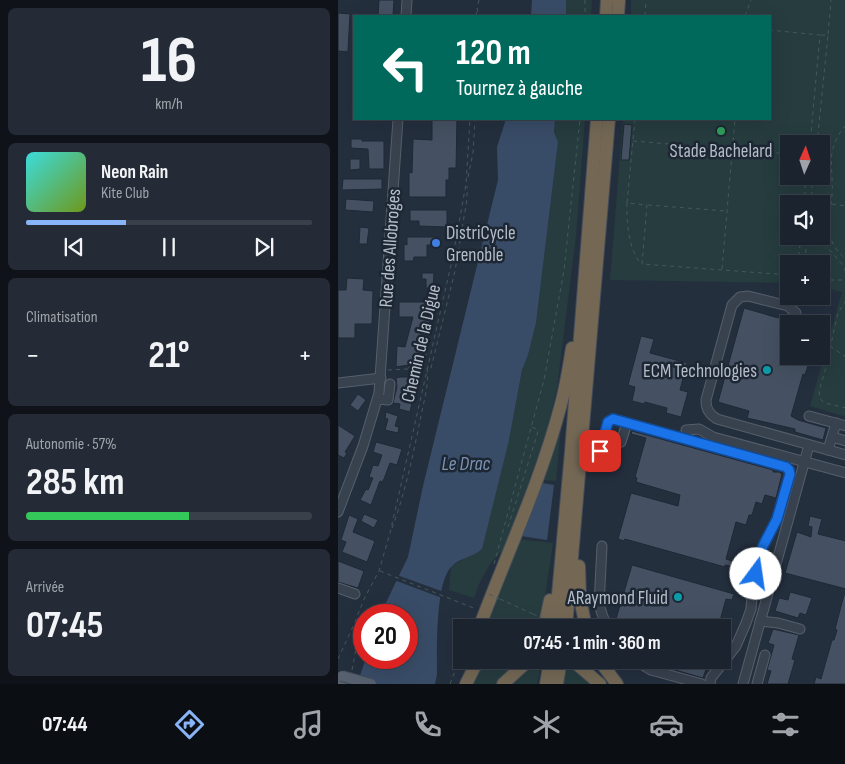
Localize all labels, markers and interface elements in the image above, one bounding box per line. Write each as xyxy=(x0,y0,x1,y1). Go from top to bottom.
text: 16 xyxy=(141,23,197,101)
text: 120 m xyxy=(456,32,531,75)
icon: left xyxy=(373,35,438,100)
text: Tournez à gauche xyxy=(456,75,583,102)
text: km/h xyxy=(155,95,183,114)
marker: Stade Bachelard xyxy=(715,125,727,137)
north arrow xyxy=(780,135,830,185)
map controls xyxy=(780,135,830,365)
place label: Stade Bachelard xyxy=(670,140,772,163)
text: Neon Rain xyxy=(101,161,168,184)
text: Kite Club xyxy=(101,184,149,203)
street label: Rue des Allobroges xyxy=(375,188,406,308)
button: sound xyxy=(780,195,830,245)
place label: DistriCycle Grenoble xyxy=(446,222,516,267)
icon: previous xyxy=(60,233,88,261)
icon: pause xyxy=(155,233,183,261)
icon: next xyxy=(250,233,278,261)
marker: DistriCycle Grenoble xyxy=(430,237,442,249)
button: + xyxy=(780,255,830,305)
street label: Chemin de la Digue xyxy=(397,282,446,405)
text: Climatisation xyxy=(26,308,98,327)
button: − xyxy=(780,315,830,365)
text: 21° xyxy=(148,333,190,378)
text: − xyxy=(26,339,40,372)
text: + xyxy=(298,339,312,372)
place label: ECM Technologies xyxy=(643,360,757,383)
marker: ECM Technologies xyxy=(761,364,773,376)
pin xyxy=(579,430,621,472)
text: Autonomie · 57% xyxy=(26,435,117,454)
icon: arrive xyxy=(586,437,614,465)
water label: Le Drac xyxy=(442,452,491,476)
text: 285 km xyxy=(26,460,124,505)
position arrow xyxy=(729,547,781,599)
text: Arrivée xyxy=(26,578,64,597)
place label: ARaymond Fluid xyxy=(567,587,668,610)
marker: ARaymond Fluid xyxy=(672,591,684,603)
text: 07:45 xyxy=(26,603,103,648)
speed limit sign: 20 xyxy=(353,604,418,669)
text: 07:45 · 1 min · 360 m xyxy=(524,632,660,655)
icon: directions xyxy=(172,707,207,742)
icon: music xyxy=(291,707,326,742)
icon: phone xyxy=(410,707,445,742)
icon: climate xyxy=(529,707,564,742)
icon: car xyxy=(649,707,684,742)
icon: filters xyxy=(768,707,803,742)
text: 07:44 xyxy=(42,711,88,738)

